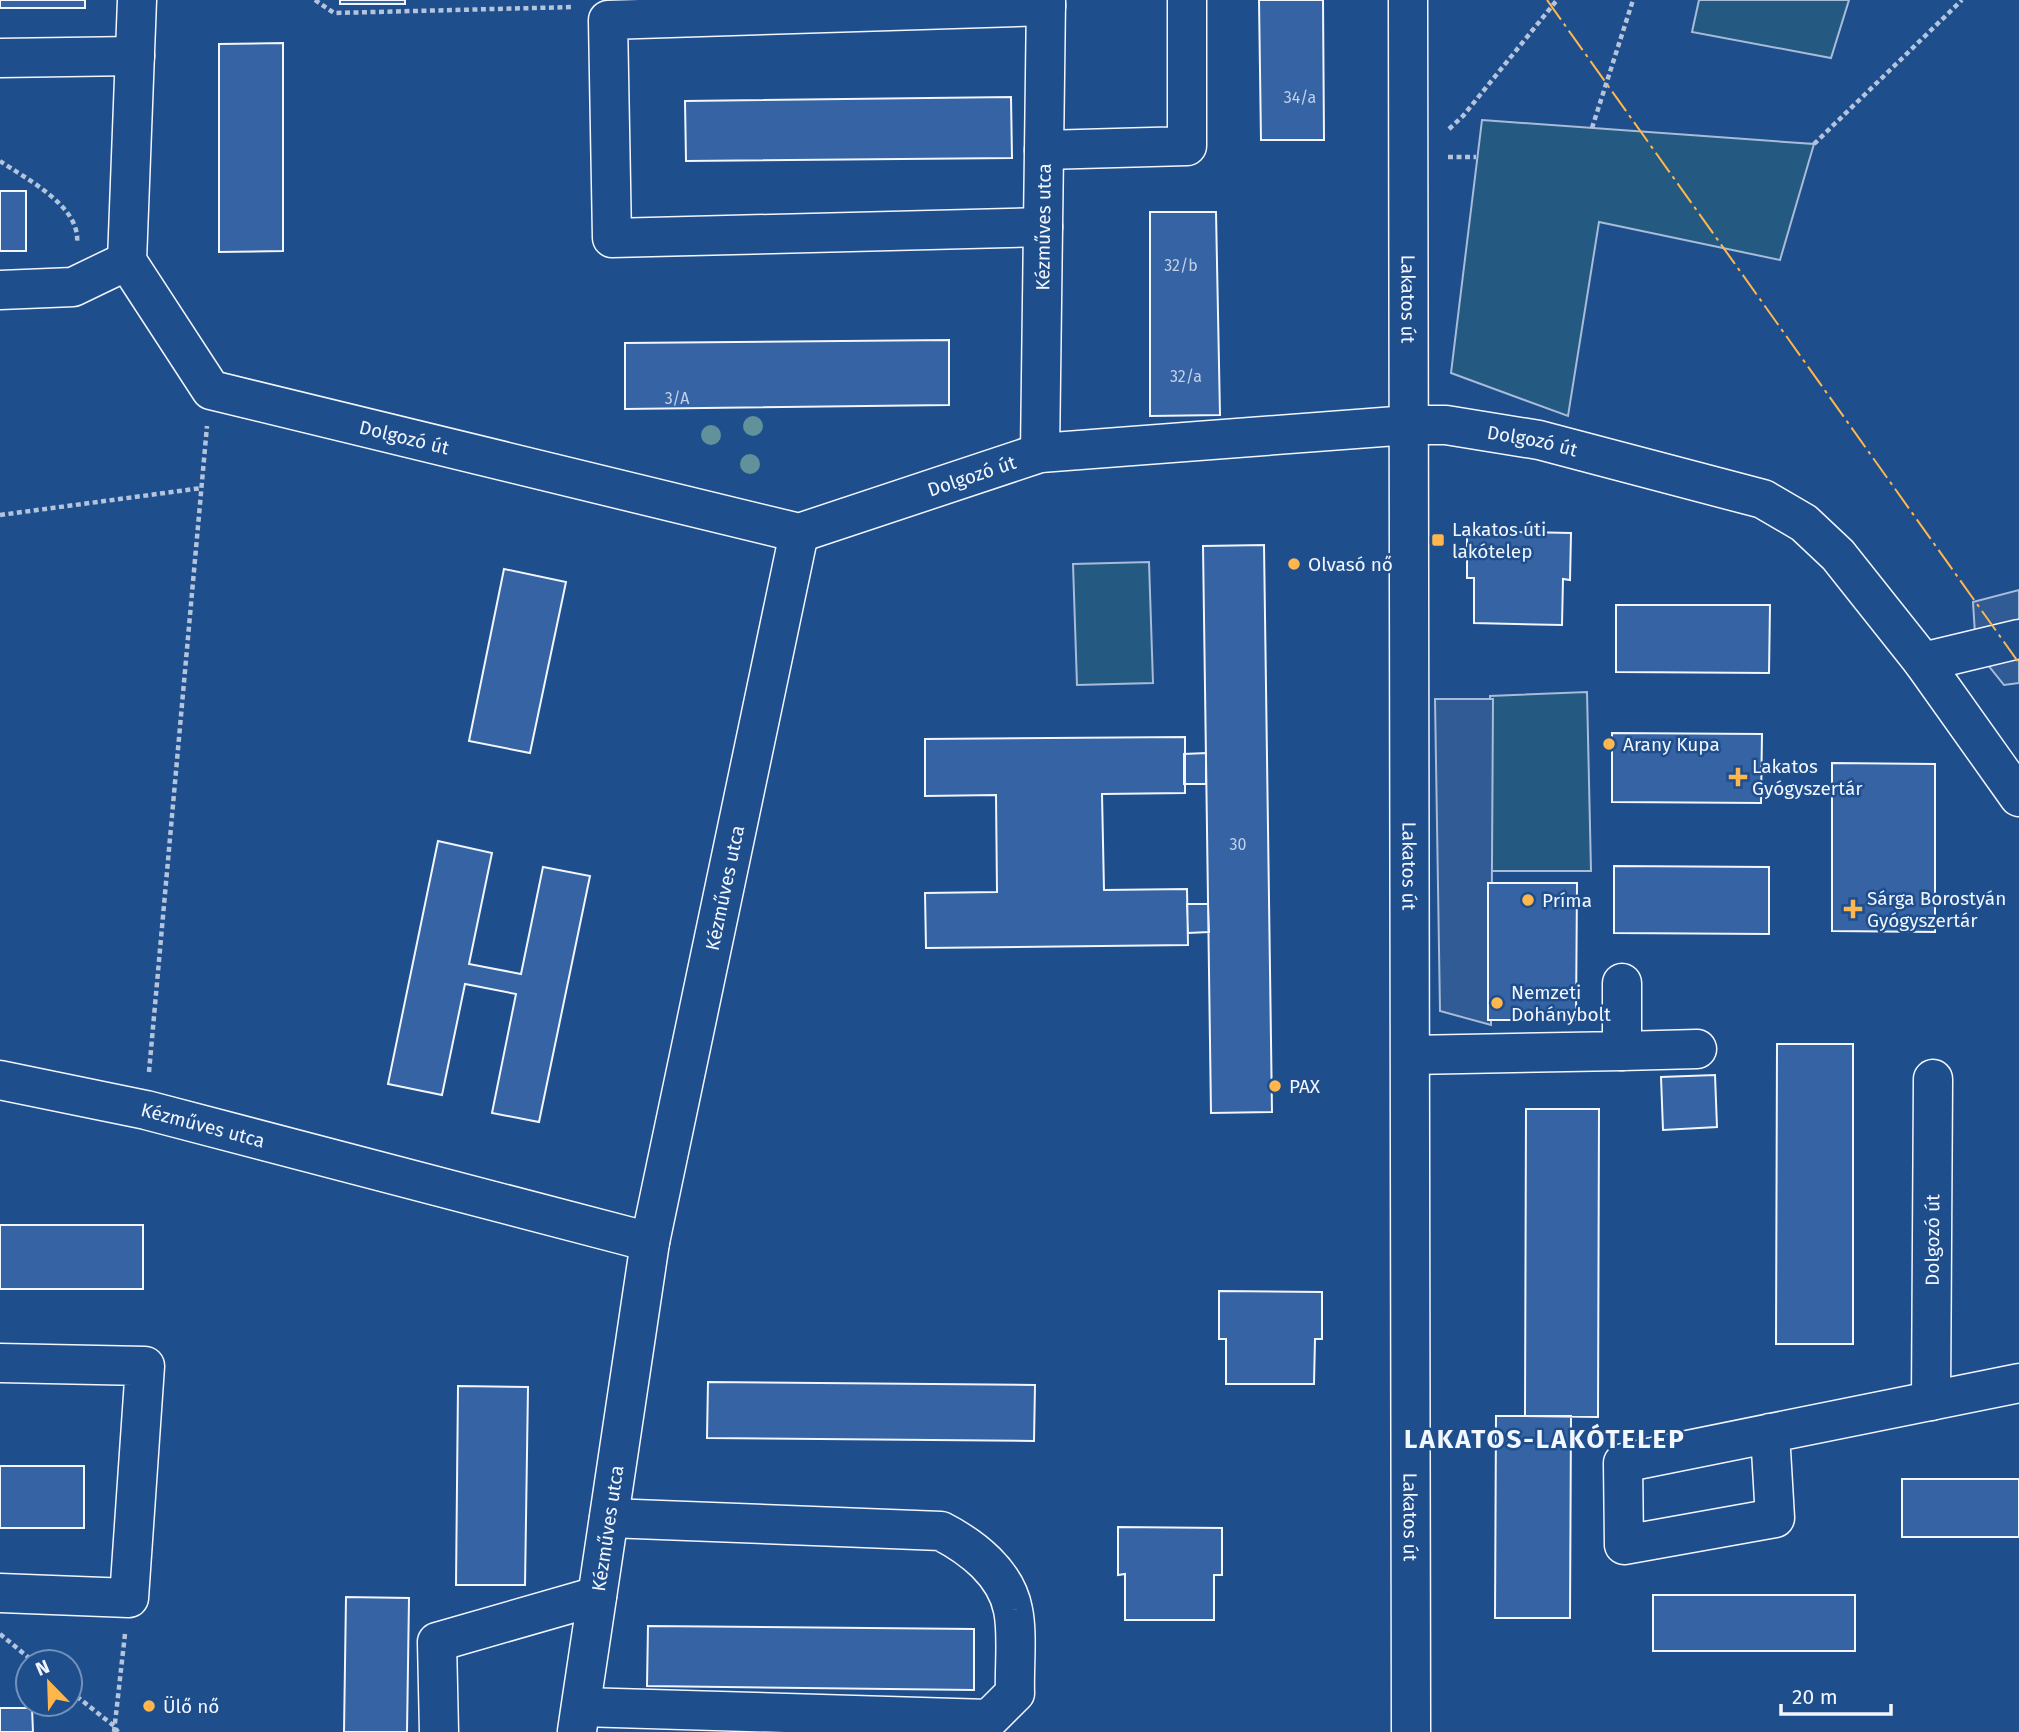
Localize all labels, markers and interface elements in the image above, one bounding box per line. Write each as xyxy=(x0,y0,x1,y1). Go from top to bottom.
house number: 34/a xyxy=(1284,88,1316,107)
street label: Kézműves utca xyxy=(1031,163,1056,291)
street label: Lakatos út xyxy=(1396,255,1420,344)
house number: 32/b xyxy=(1164,256,1198,275)
house number: 32/a xyxy=(1170,367,1202,386)
house number: 3/A xyxy=(665,389,690,408)
street label: Dolgozó út xyxy=(357,415,452,460)
street label: Dolgozó út xyxy=(1485,421,1580,462)
street label: Dolgozó út xyxy=(924,451,1019,502)
place label: Lakatos úti lakótelep xyxy=(1452,518,1546,563)
marker: Lakatos úti lakótelep xyxy=(1430,532,1446,548)
place label: Olvasó nő xyxy=(1308,553,1393,576)
marker: Olvasó nő xyxy=(1286,556,1302,572)
place label: Arany Kupa xyxy=(1623,733,1720,756)
marker: Arany Kupa xyxy=(1601,736,1617,752)
place label: Lakatos Gyógyszertár xyxy=(1752,755,1863,800)
marker: Lakatos Gyógyszertár xyxy=(1730,769,1746,785)
street label: Lakatos út xyxy=(1397,822,1421,911)
street label: Kézműves utca xyxy=(701,823,749,953)
house number: 30 xyxy=(1230,835,1247,854)
place label: Sárga Borostyán Gyógyszertár xyxy=(1867,887,2006,932)
place label: Príma xyxy=(1542,889,1592,912)
marker: Príma xyxy=(1520,892,1536,908)
marker: Sárga Borostyán Gyógyszertár xyxy=(1845,901,1861,917)
place label: Nemzeti Dohánybolt xyxy=(1511,981,1611,1026)
marker: Nemzeti Dohánybolt xyxy=(1489,995,1505,1011)
place label: PAX xyxy=(1289,1075,1321,1098)
marker: PAX xyxy=(1267,1078,1283,1094)
street label: Kézműves utca xyxy=(138,1098,267,1153)
street label: Dolgozó út xyxy=(1921,1194,1944,1286)
district label: LAKATOS-LAKÓTELEP xyxy=(1404,1423,1686,1455)
street label: Kézműves utca xyxy=(587,1464,629,1593)
street label: Lakatos út xyxy=(1399,1473,1422,1562)
north arrow xyxy=(14,1648,84,1718)
text: N xyxy=(32,1655,53,1681)
scale bar xyxy=(1781,1672,1891,1716)
text: 20 m xyxy=(1792,1684,1838,1710)
place label: Ülő nő xyxy=(163,1695,219,1718)
marker: Ülő nő xyxy=(141,1698,157,1714)

